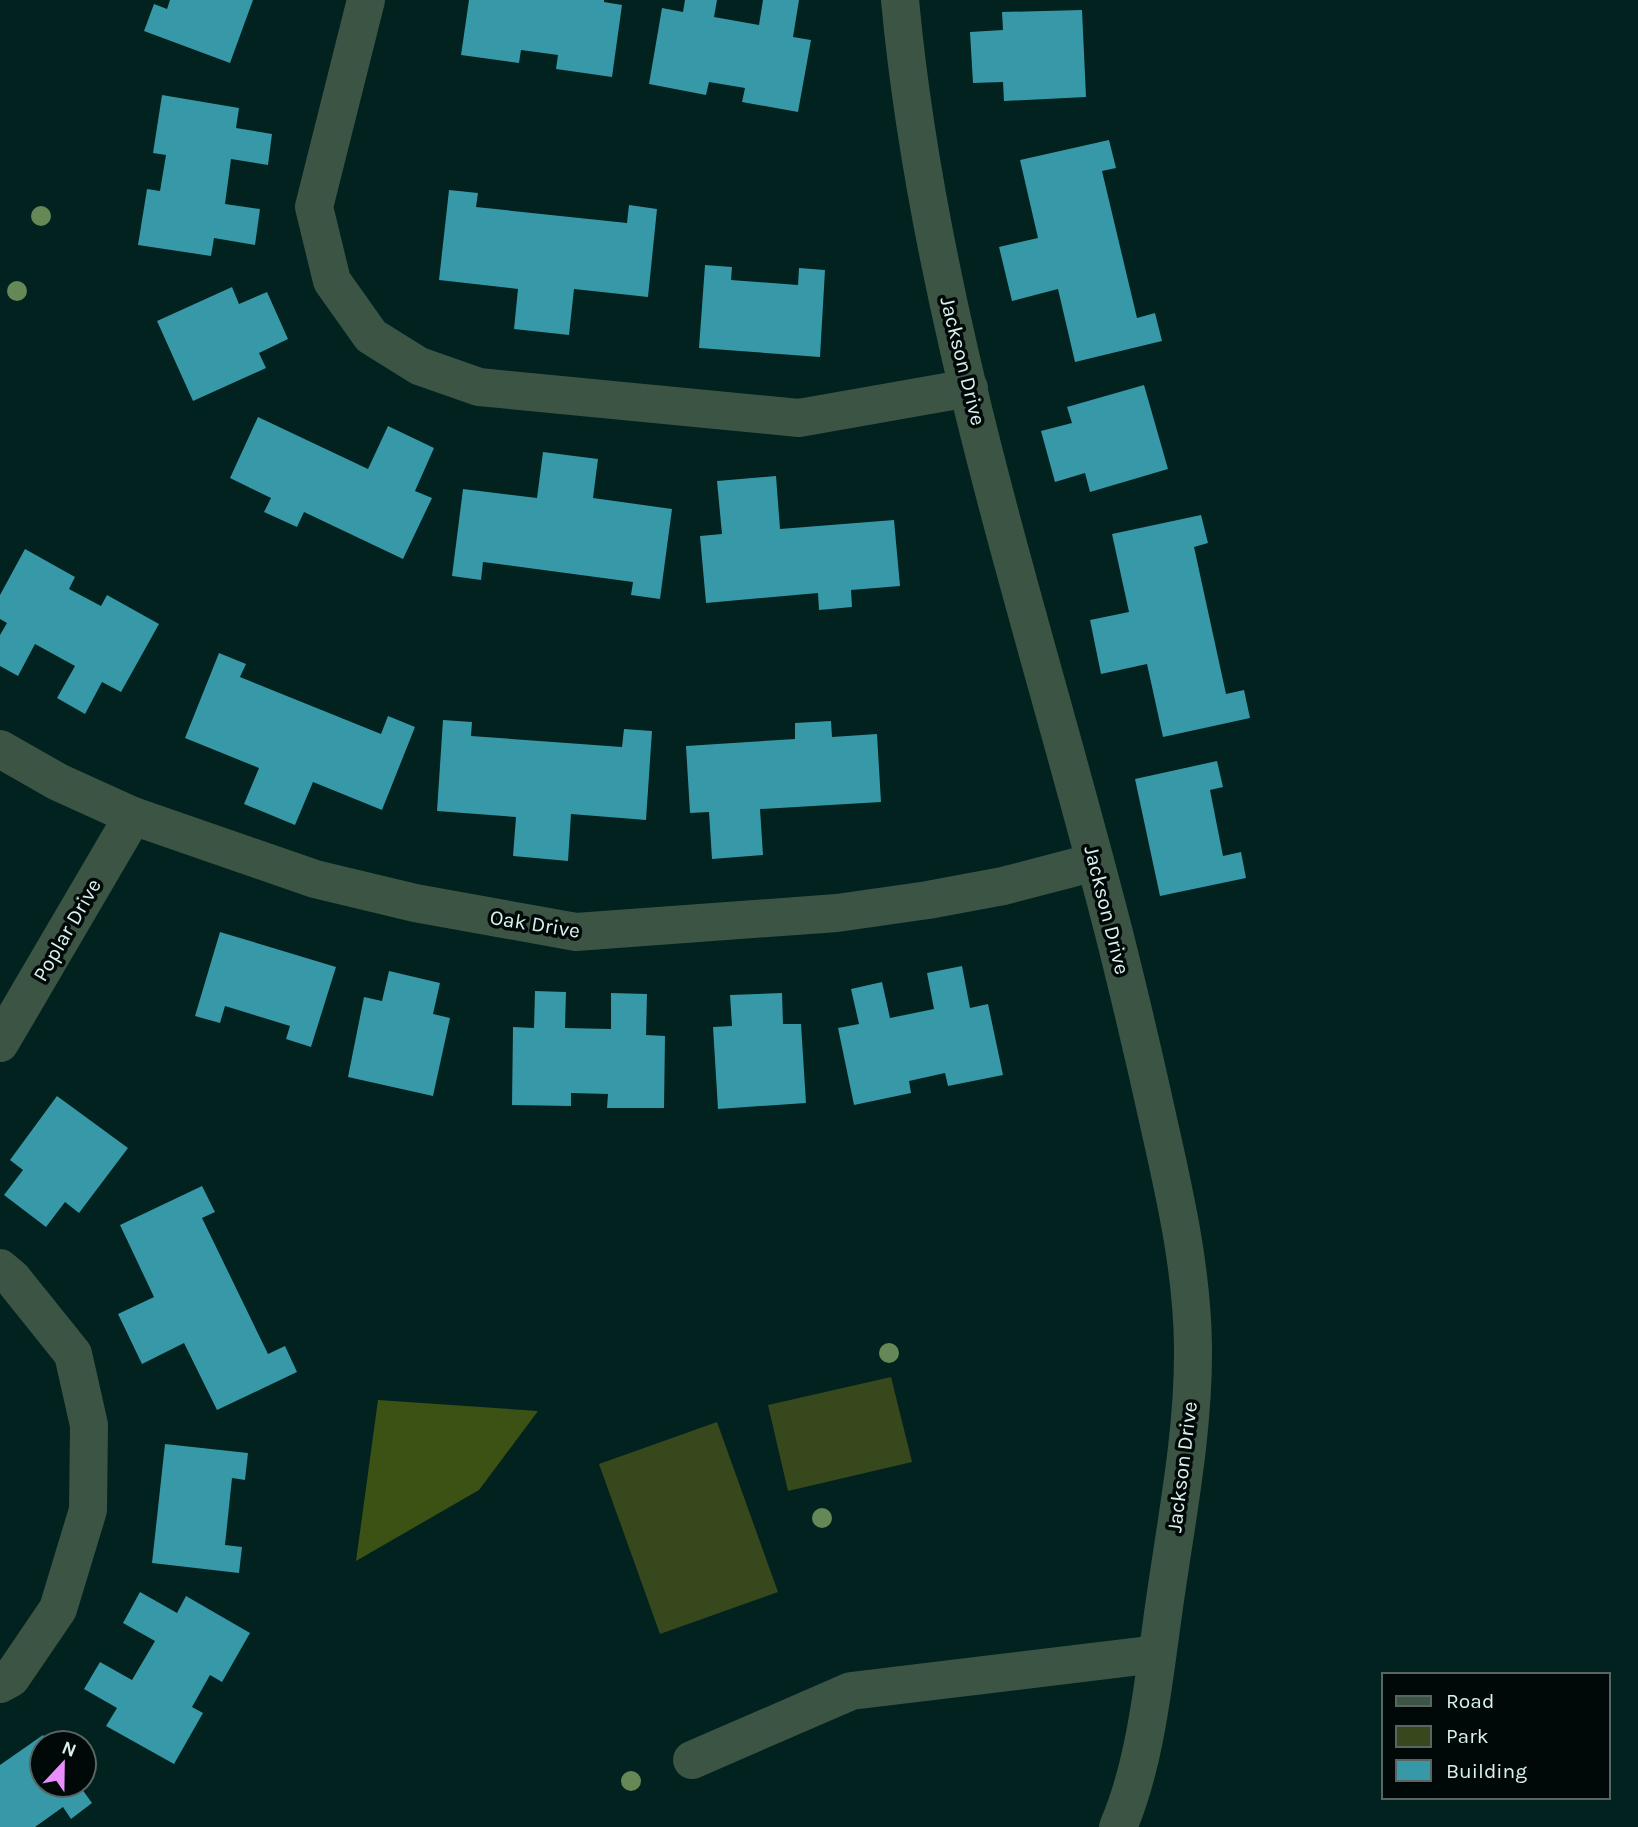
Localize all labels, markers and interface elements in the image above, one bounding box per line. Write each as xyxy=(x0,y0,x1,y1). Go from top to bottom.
street label: Jackson Drive xyxy=(935,294,991,428)
street label: Jackson Drive xyxy=(1079,843,1135,977)
street label: Poplar Drive xyxy=(28,874,106,986)
street label: Oak Drive xyxy=(488,905,582,943)
street label: Jackson Drive xyxy=(1162,1400,1202,1534)
legend xyxy=(1382,1673,1610,1799)
text: Road xyxy=(1446,1689,1494,1713)
text: Park xyxy=(1446,1724,1489,1748)
north arrow xyxy=(28,1729,98,1799)
text: N xyxy=(59,1736,79,1762)
text: Building xyxy=(1446,1759,1527,1783)

